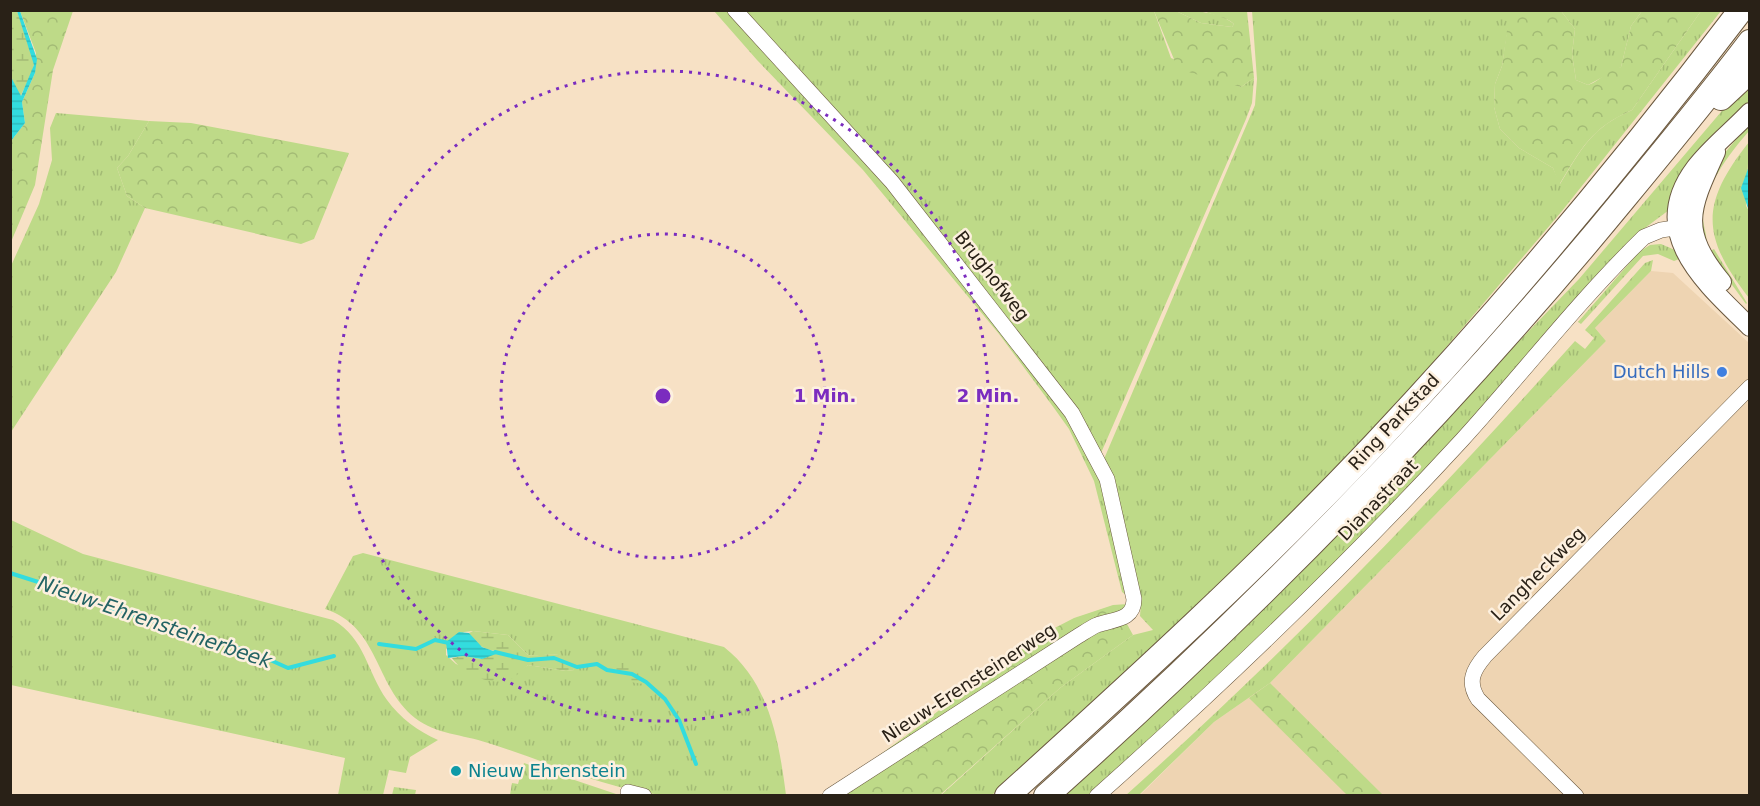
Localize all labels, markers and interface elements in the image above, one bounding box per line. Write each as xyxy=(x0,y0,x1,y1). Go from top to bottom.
street label: Brughofweg xyxy=(951,227,1034,325)
place label: Dutch Hills xyxy=(1613,361,1710,382)
marker: Dutch Hills xyxy=(1715,365,1729,379)
street label: Ring Parkstad xyxy=(1344,369,1444,474)
text: 1 Min. xyxy=(794,385,856,406)
text: 2 Min. xyxy=(957,385,1019,406)
centre of rings xyxy=(653,386,673,406)
street label: Dianastraat xyxy=(1334,454,1422,545)
street label: Langheckweg xyxy=(1486,522,1589,625)
water label: Nieuw-Ehrensteinerbeek xyxy=(35,571,276,674)
street label: Nieuw-Erensteinerweg xyxy=(878,619,1059,747)
place label: Nieuw Ehrenstein xyxy=(468,760,626,781)
marker: Nieuw Ehrenstein xyxy=(449,764,463,778)

